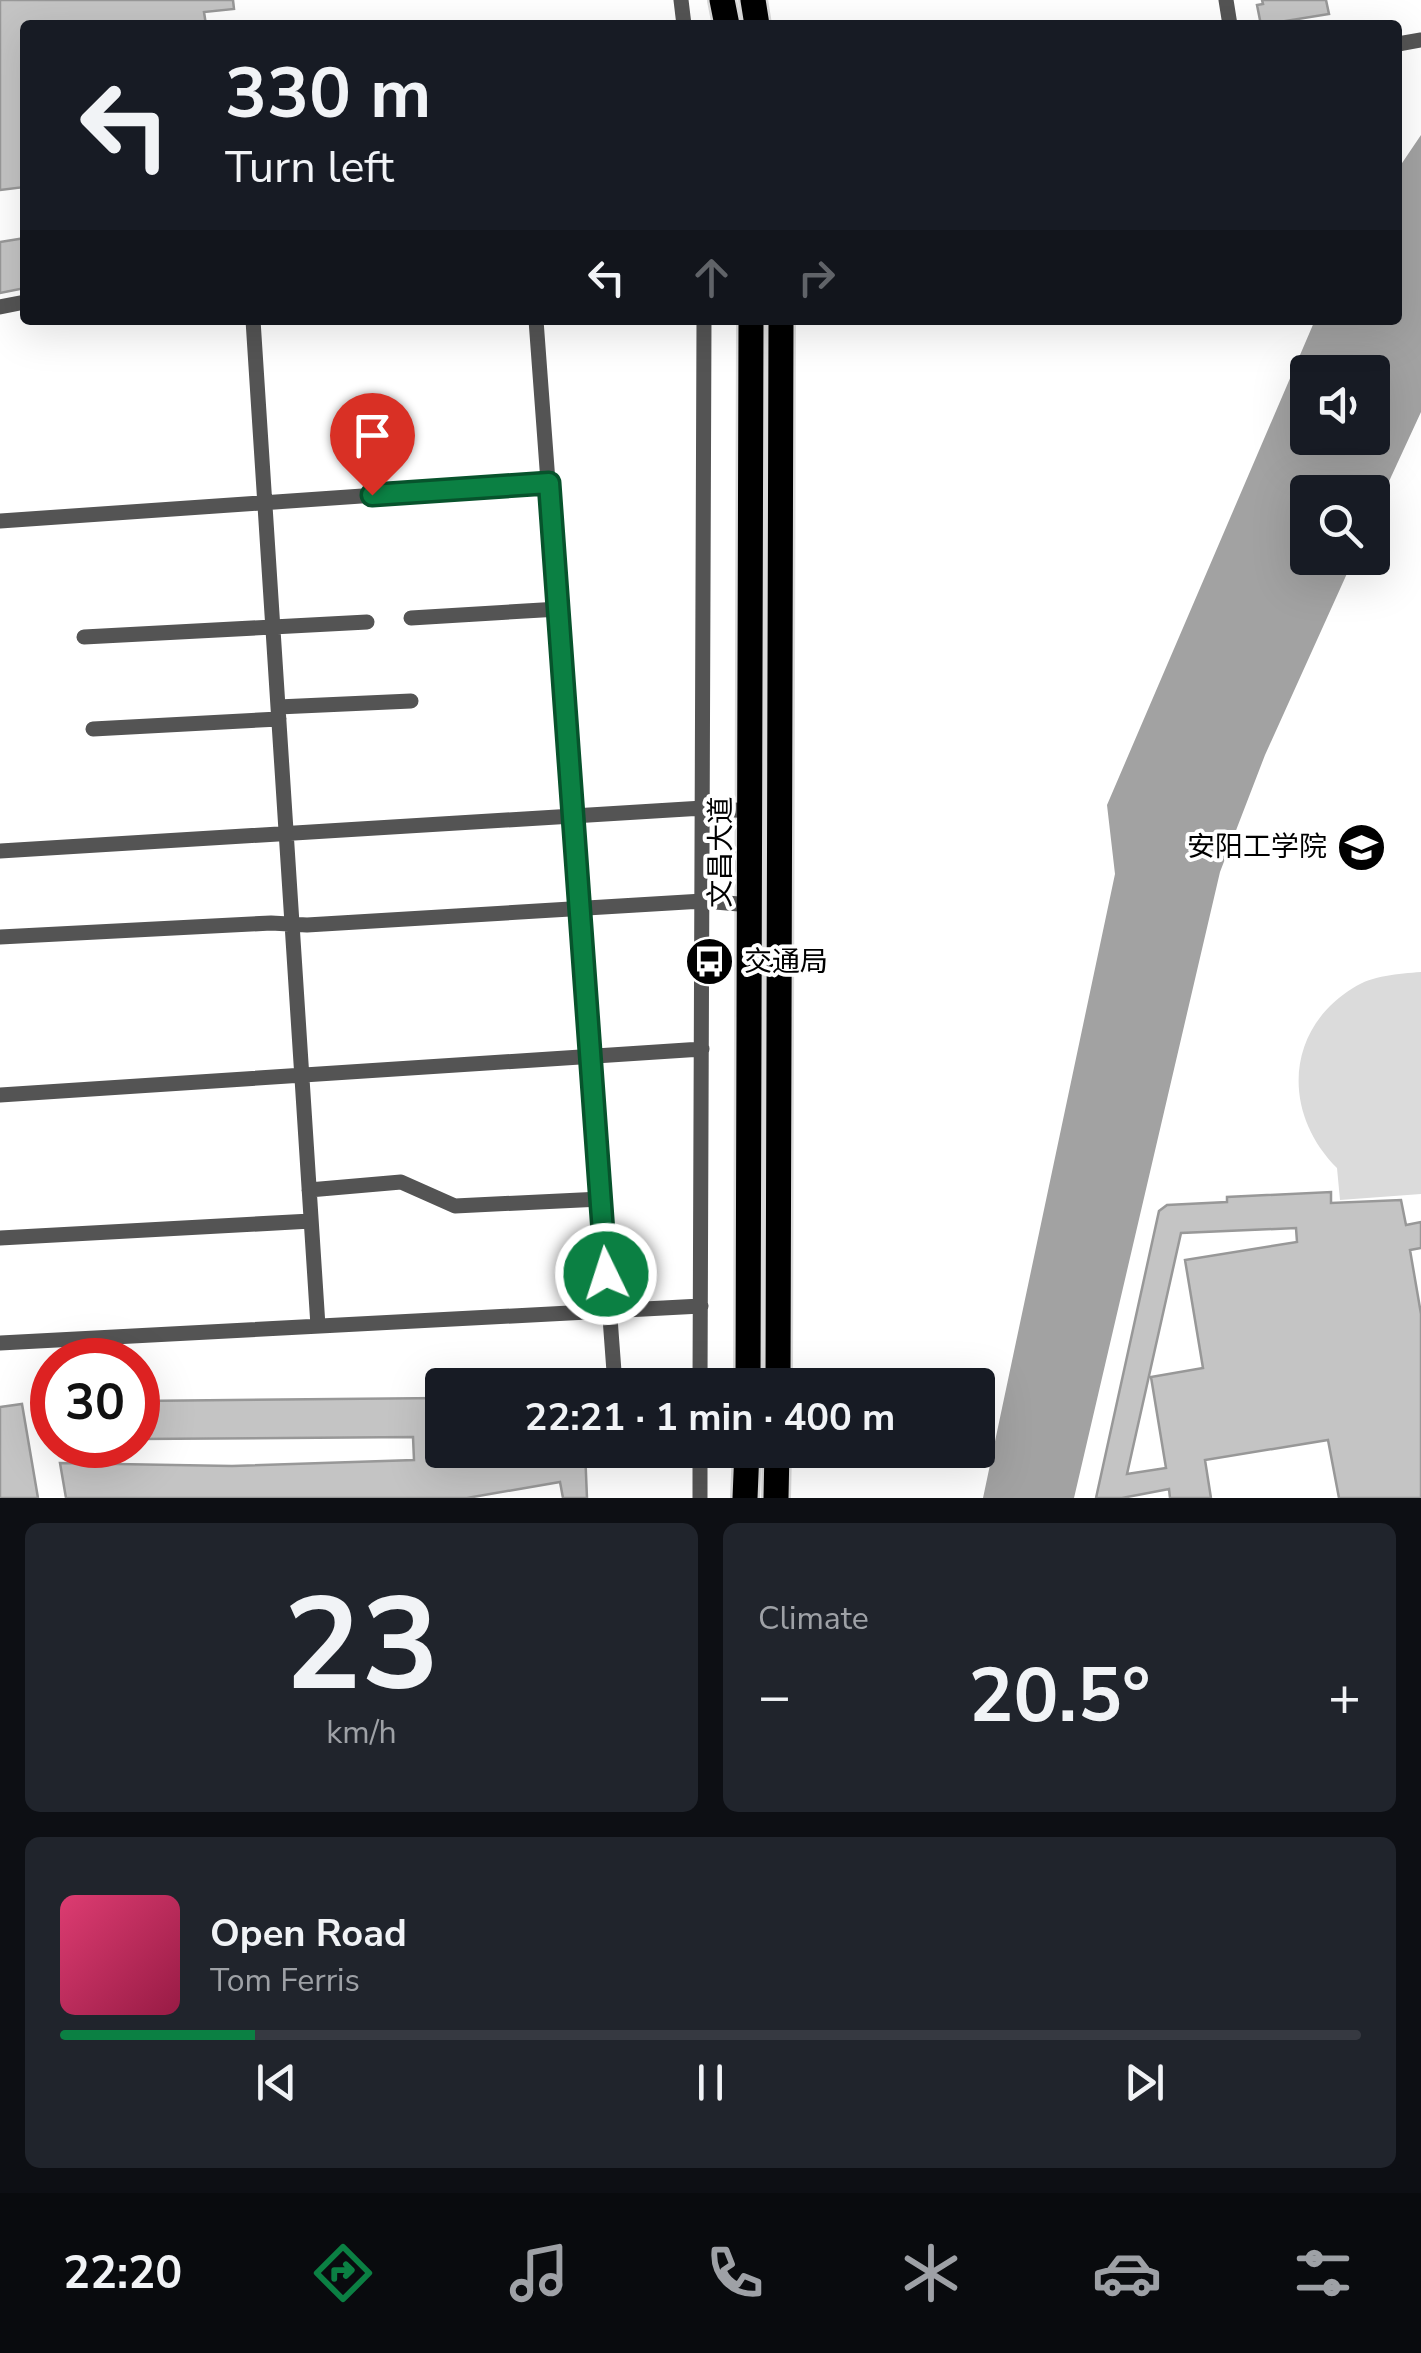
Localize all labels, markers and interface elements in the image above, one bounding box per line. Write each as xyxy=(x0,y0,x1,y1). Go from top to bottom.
text: 330 m xyxy=(225,46,431,142)
icon: left xyxy=(60,60,190,190)
text: Turn left xyxy=(225,137,394,198)
icon: left xyxy=(579,250,634,305)
icon: ahead xyxy=(684,250,739,305)
icon: right xyxy=(789,250,844,305)
map controls xyxy=(1290,355,1390,575)
button: sound xyxy=(1290,355,1390,455)
pin xyxy=(330,393,415,496)
icon: arrive xyxy=(345,408,400,463)
button: search xyxy=(1290,475,1390,575)
street label: 文昌大道 xyxy=(702,796,740,908)
school or university icon: 安阳工学院 xyxy=(1336,821,1388,873)
place label: 安阳工学院 xyxy=(1187,828,1327,866)
bus stop icon: 交通局 xyxy=(683,936,735,988)
place label: 交通局 xyxy=(744,943,828,981)
position arrow xyxy=(554,1222,658,1326)
speed limit sign: 30 xyxy=(30,1338,160,1468)
text: 22:21 · 1 min · 400 m xyxy=(525,1392,895,1443)
text: 23 xyxy=(283,1557,440,1734)
text: Climate xyxy=(758,1597,869,1640)
text: 20.5° xyxy=(968,1645,1151,1747)
text: − xyxy=(758,1659,791,1734)
text: + xyxy=(1328,1659,1361,1734)
text: km/h xyxy=(326,1711,397,1754)
text: Open Road xyxy=(210,1908,407,1959)
text: Tom Ferris xyxy=(210,1959,360,2002)
icon: previous xyxy=(249,2055,304,2110)
icon: pause xyxy=(683,2055,738,2110)
icon: next xyxy=(1117,2055,1172,2110)
icon: directions xyxy=(308,2238,378,2308)
icon: music xyxy=(504,2238,574,2308)
icon: phone xyxy=(700,2238,770,2308)
icon: climate xyxy=(896,2238,966,2308)
icon: car xyxy=(1092,2238,1162,2308)
icon: filters xyxy=(1288,2238,1358,2308)
text: 22:20 xyxy=(63,2243,182,2304)

